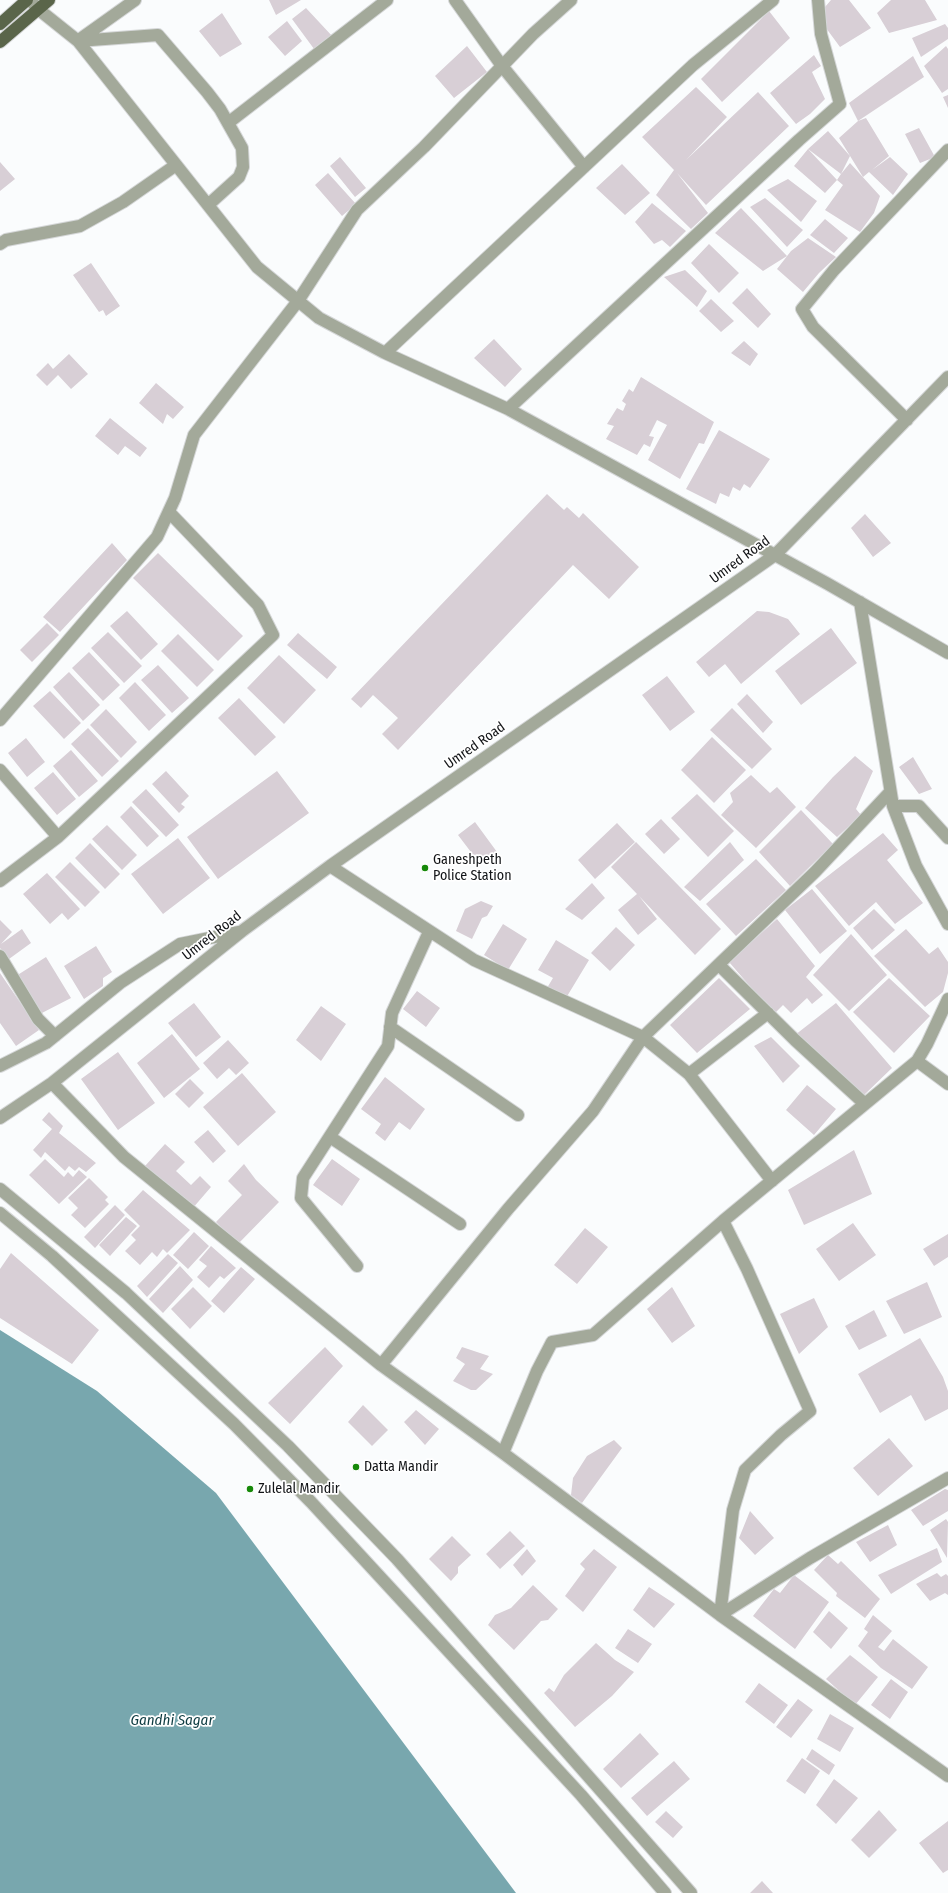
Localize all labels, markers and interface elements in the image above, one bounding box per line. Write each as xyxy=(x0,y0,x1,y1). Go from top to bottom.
street label: Umred Road xyxy=(707,533,773,587)
street label: Umred Road xyxy=(441,719,509,773)
place label: Ganeshpeth Police Station xyxy=(433,852,512,884)
marker: Ganeshpeth Police Station xyxy=(420,863,430,873)
street label: Umred Road xyxy=(179,908,245,964)
place label: Datta Mandir xyxy=(364,1459,438,1475)
marker: Datta Mandir xyxy=(351,1462,361,1472)
place label: Zulelal Mandir xyxy=(258,1481,340,1497)
marker: Zulelal Mandir xyxy=(245,1484,255,1494)
water label: Gandhi Sagar xyxy=(130,1712,214,1730)

